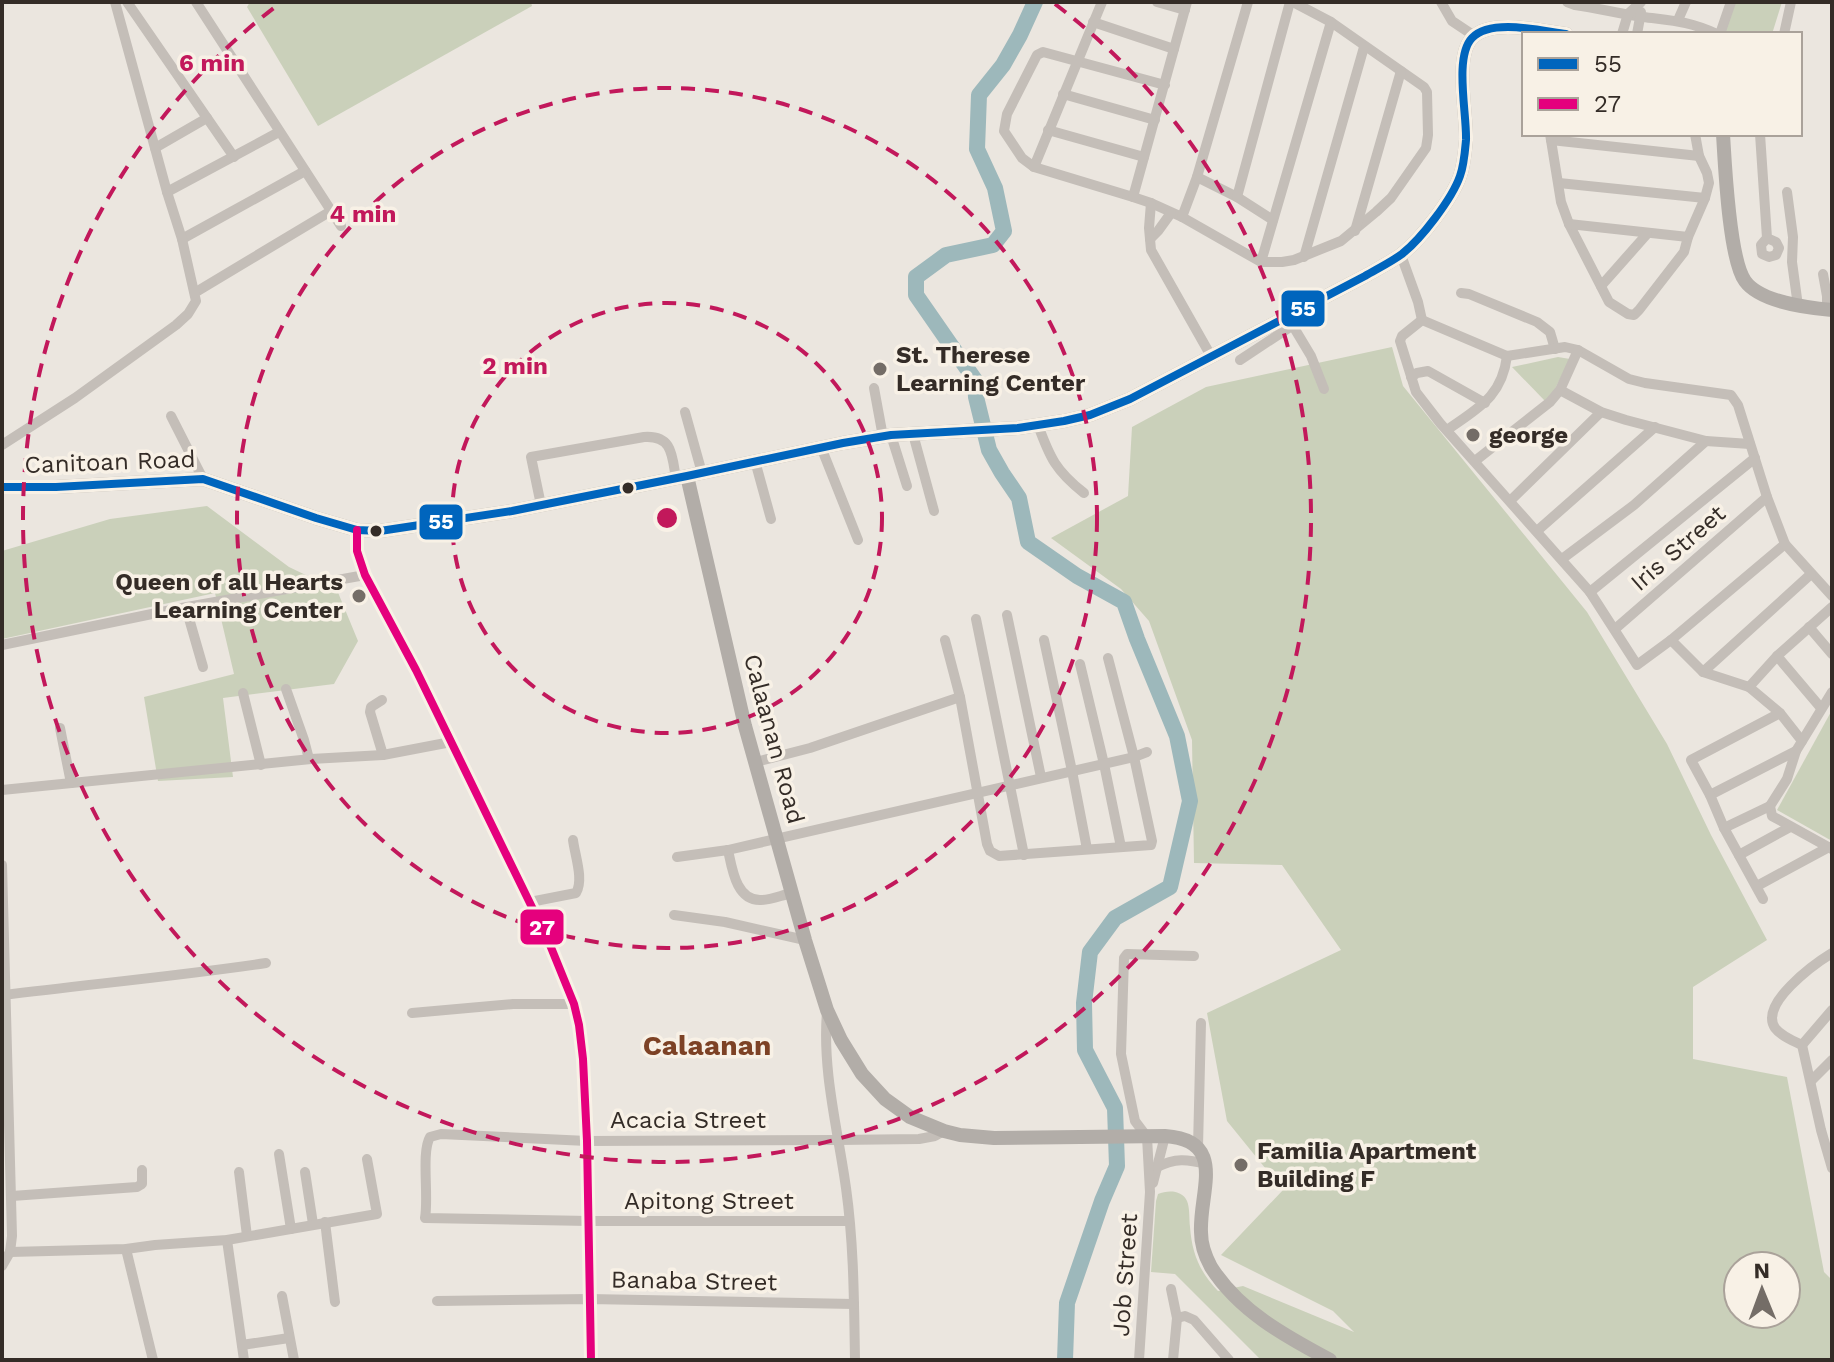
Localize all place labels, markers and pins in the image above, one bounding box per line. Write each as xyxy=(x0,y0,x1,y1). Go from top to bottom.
place label: St. Therese Learning Center xyxy=(896,341,1086,397)
marker: St. Therese Learning Center xyxy=(871,360,889,378)
place label: george xyxy=(1489,421,1568,449)
marker: george xyxy=(1464,426,1482,444)
unlabelled marker xyxy=(620,480,636,496)
centre of rings xyxy=(653,504,681,532)
unlabelled marker xyxy=(368,523,384,539)
place label: Queen of all Hearts Learning Center xyxy=(115,568,344,624)
marker: Queen of all Hearts Learning Center xyxy=(350,587,368,605)
place label: Familia Apartment Building F xyxy=(1257,1137,1477,1193)
marker: Familia Apartment Building F xyxy=(1232,1156,1250,1174)

